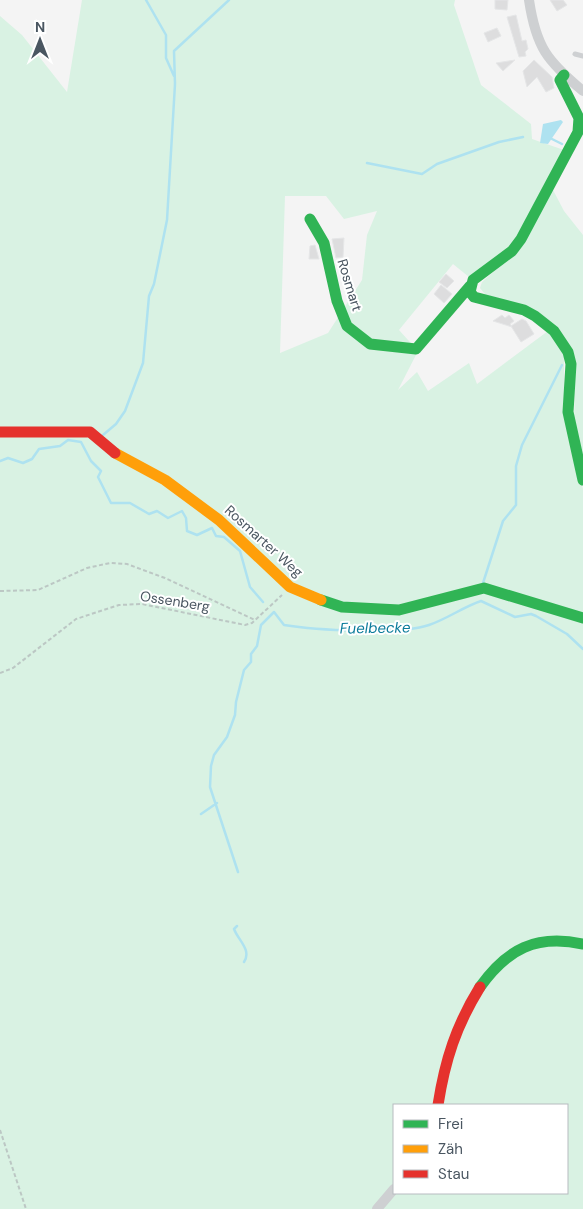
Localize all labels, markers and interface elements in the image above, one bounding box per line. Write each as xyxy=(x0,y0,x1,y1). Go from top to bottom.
north arrow xyxy=(15,15,65,65)
text: N xyxy=(35,18,45,36)
street label: Rosmart xyxy=(334,257,366,313)
street label: Rosmarter Weg xyxy=(221,501,307,581)
street label: Ossenberg xyxy=(139,587,211,615)
water label: Fuelbecke xyxy=(339,617,411,639)
legend xyxy=(393,1104,568,1194)
text: Frei xyxy=(438,1114,463,1134)
text: Zäh xyxy=(438,1139,463,1159)
text: Stau xyxy=(438,1164,469,1184)

